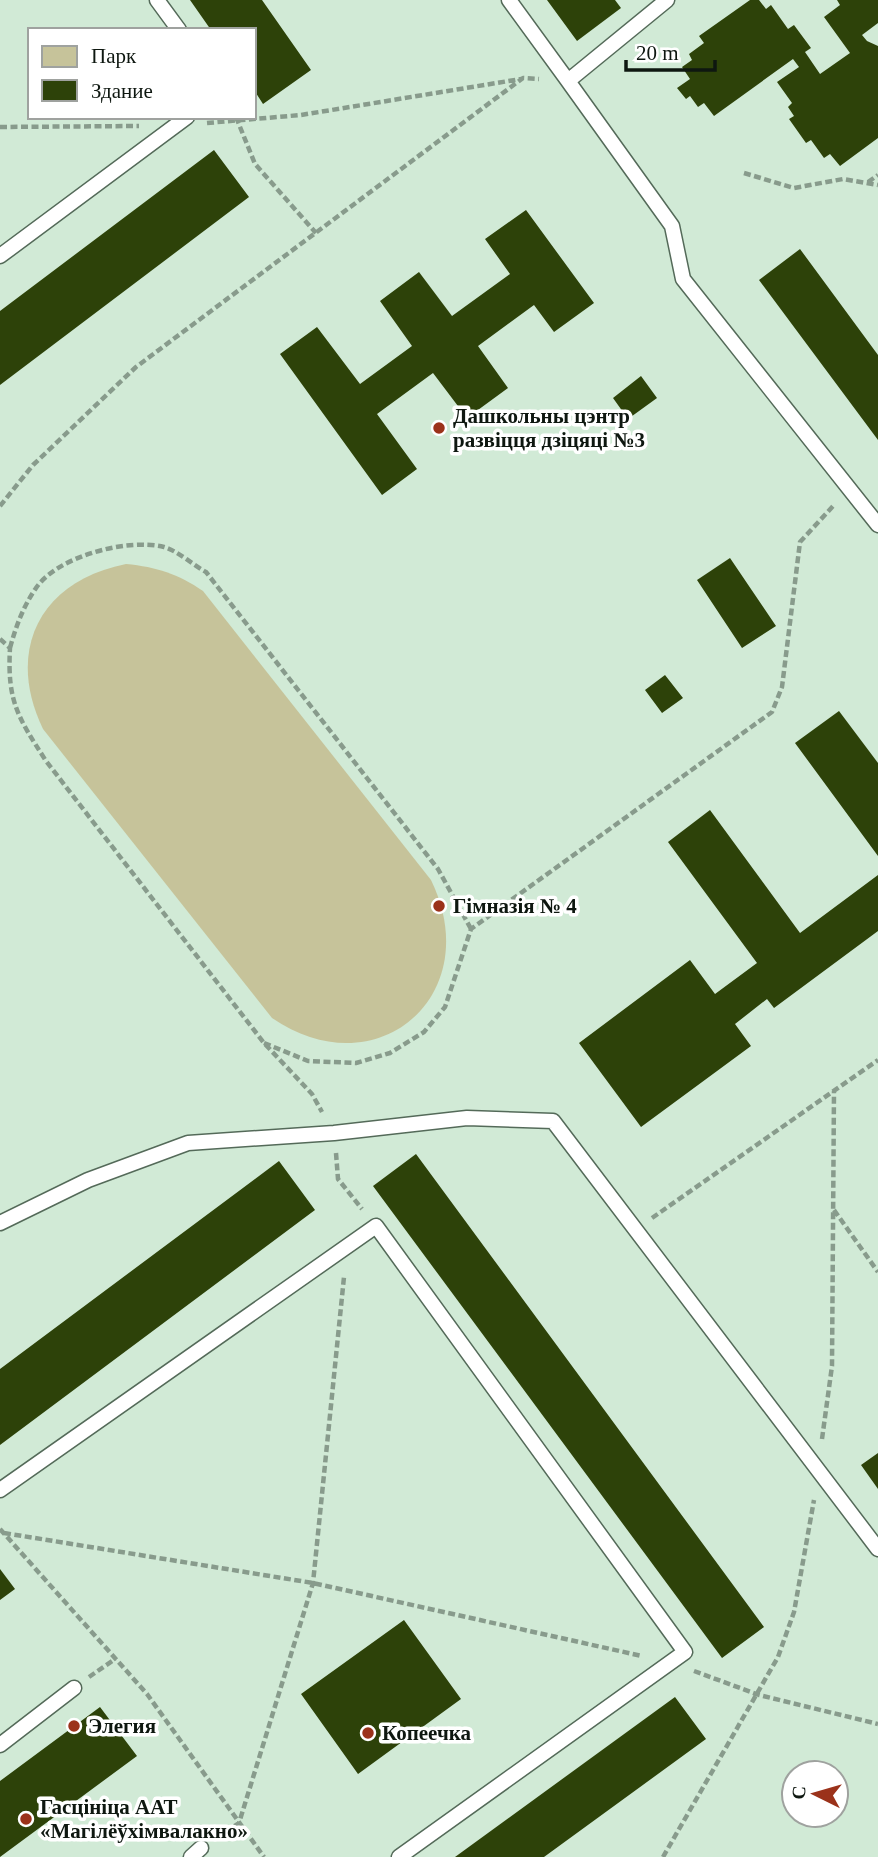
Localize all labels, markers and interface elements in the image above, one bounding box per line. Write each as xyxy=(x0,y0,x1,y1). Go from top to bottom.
legend xyxy=(28,28,256,119)
scale bar xyxy=(626,28,715,72)
text: 20 m xyxy=(636,41,679,65)
text: Парк xyxy=(91,44,137,68)
text: Здание xyxy=(91,79,153,103)
place label: Дашкольны цэнтр развіцця дзіцяці №3 xyxy=(453,404,645,452)
marker: Дашкольны цэнтр развіцця дзіцяці №3 xyxy=(431,420,447,436)
place label: Гімназія № 4 xyxy=(453,894,577,918)
marker: Гімназія № 4 xyxy=(431,898,447,914)
place label: Элегия xyxy=(88,1714,156,1738)
marker: Элегия xyxy=(66,1718,82,1734)
place label: Копеечка xyxy=(382,1721,472,1745)
marker: Копеечка xyxy=(360,1725,376,1741)
north arrow xyxy=(780,1759,850,1829)
text: С xyxy=(788,1785,810,1800)
place label: Гасцініца ААТ «Магілёўхімвалакно» xyxy=(40,1795,248,1843)
marker: Гасцініца ААТ «Магілёўхімвалакно» xyxy=(18,1811,34,1827)

